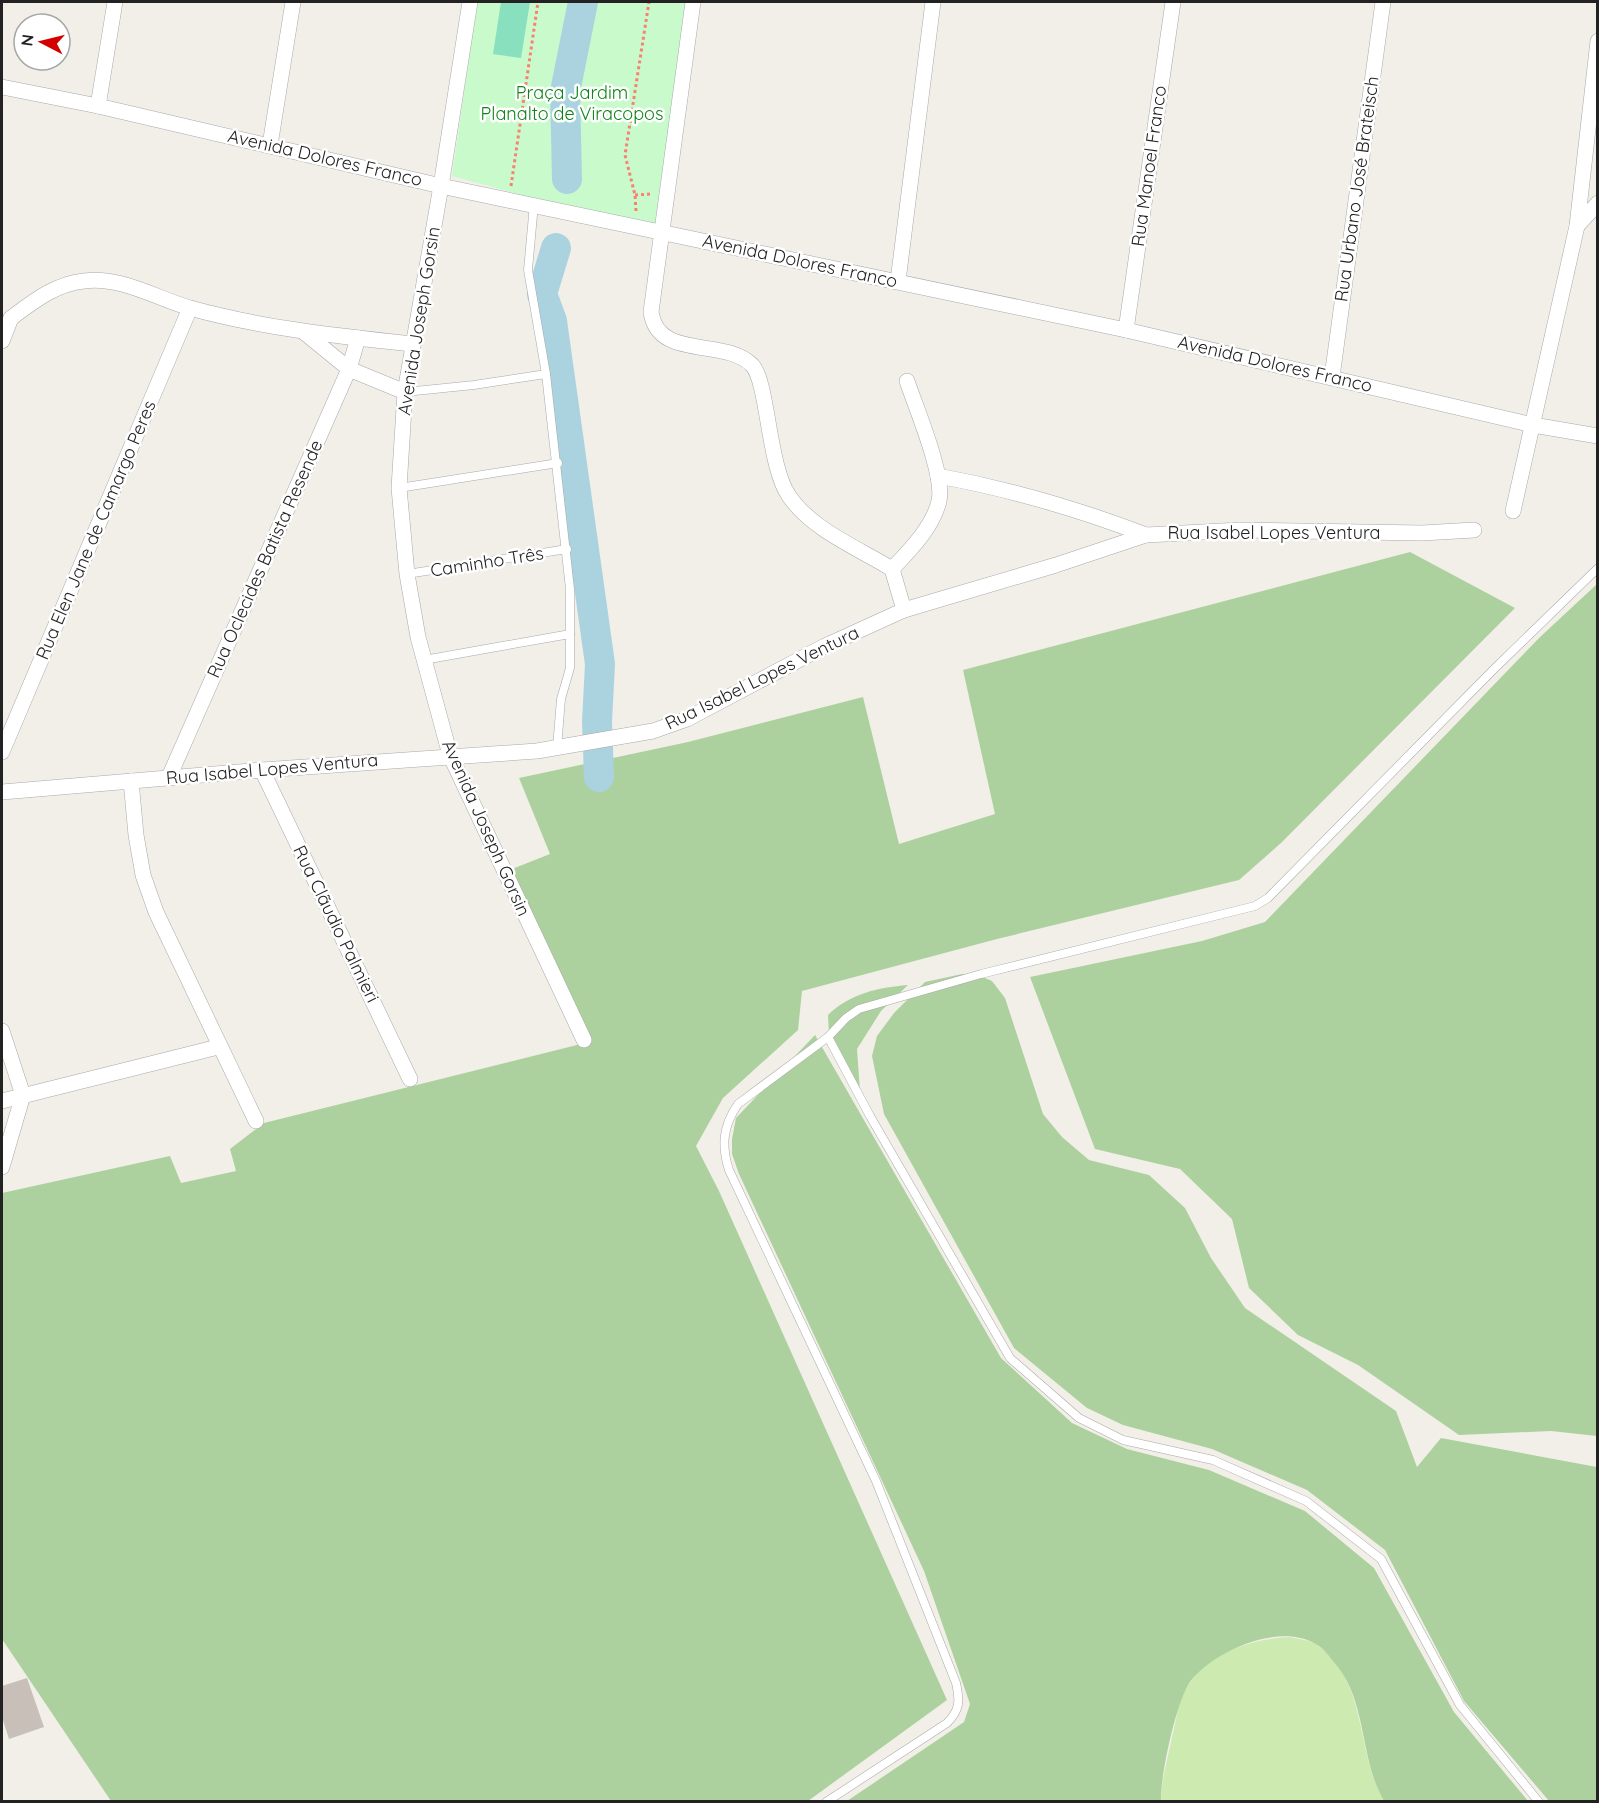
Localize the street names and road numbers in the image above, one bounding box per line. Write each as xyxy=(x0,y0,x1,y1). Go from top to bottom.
street label: Rua Urbano José Brateisch xyxy=(1329,75,1384,303)
street label: Rua Manoel Franco xyxy=(1126,84,1171,248)
street label: Avenida Dolores Franco xyxy=(226,124,425,191)
street label: Avenida Joseph Gorsin xyxy=(392,225,445,417)
street label: Avenida Dolores Franco xyxy=(700,229,900,292)
street label: Avenida Dolores Franco xyxy=(1176,330,1375,397)
street label: Rua Elen Jane de Camargo Peres xyxy=(30,397,161,663)
street label: Rua Oclecides Batista Resende xyxy=(202,436,328,681)
street label: Rua Isabel Lopes Ventura xyxy=(1167,521,1381,544)
street label: Caminho Três xyxy=(429,541,545,582)
street label: Rua Isabel Lopes Ventura xyxy=(661,621,863,735)
street label: Avenida Joseph Gorsin xyxy=(437,736,536,920)
street label: Rua Isabel Lopes Ventura xyxy=(165,748,379,789)
street label: Rua Clãudio Palmieri xyxy=(288,841,385,1006)

